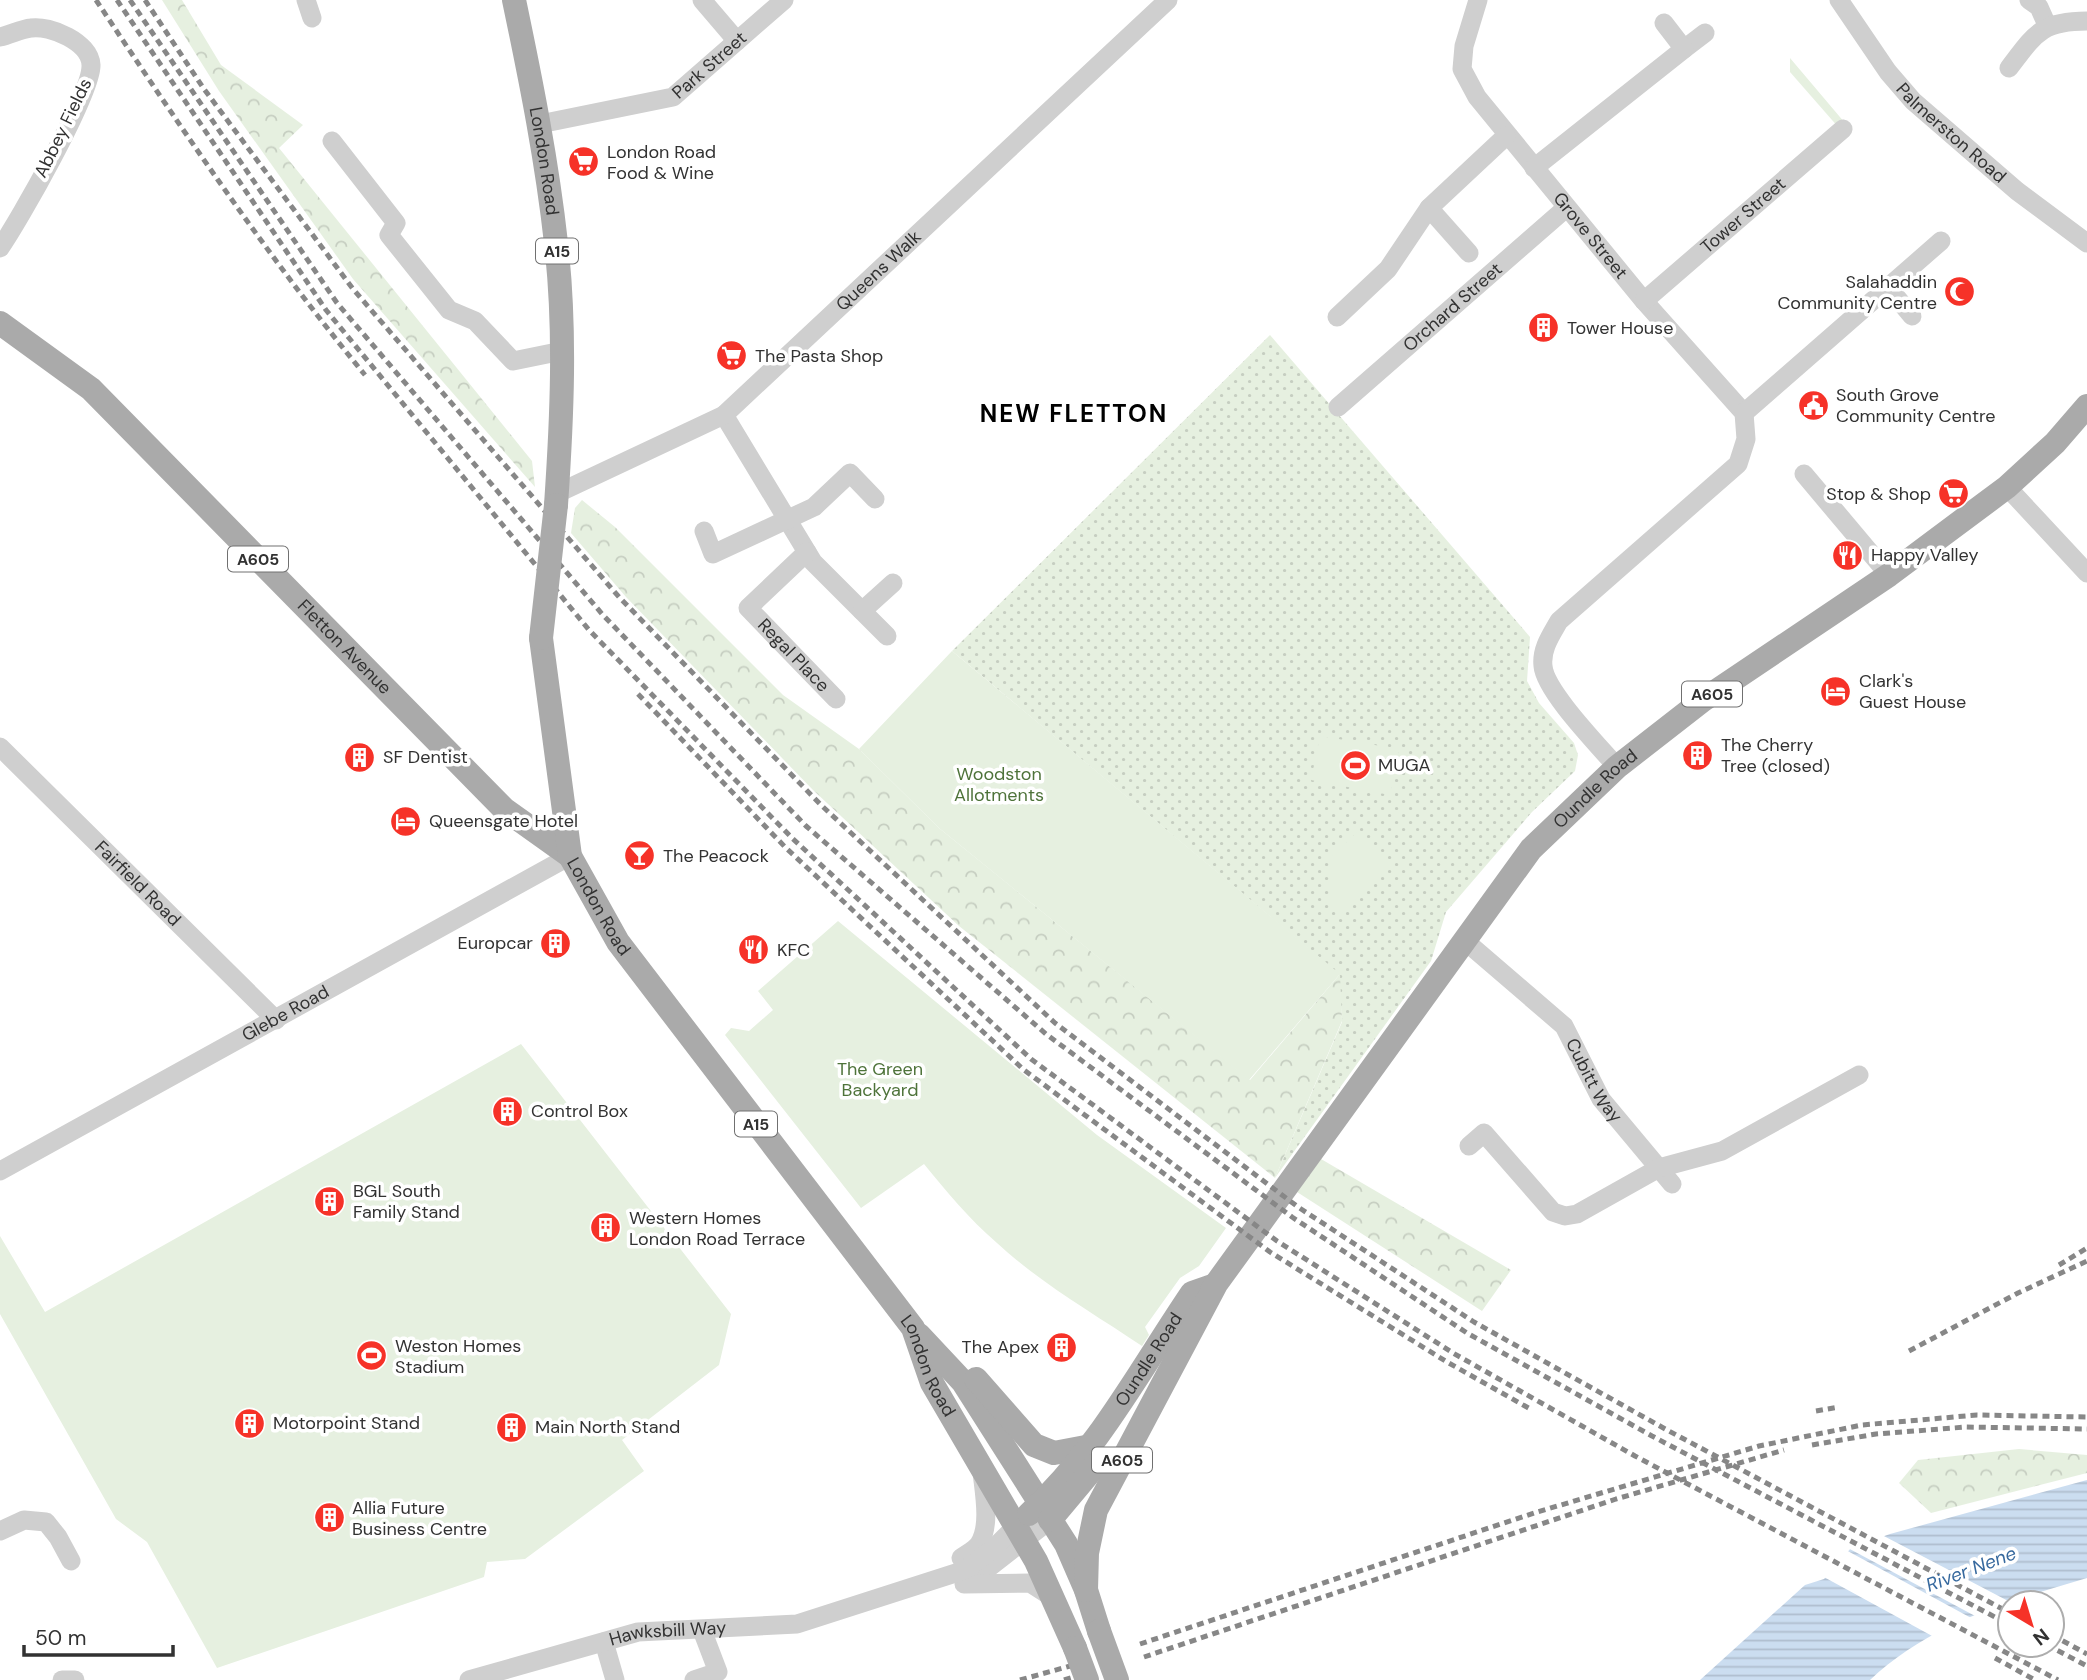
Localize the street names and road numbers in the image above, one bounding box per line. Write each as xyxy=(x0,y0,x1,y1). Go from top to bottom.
street label: Park Street xyxy=(667,26,752,104)
street label: Abbey Fields xyxy=(29,74,97,182)
street label: Palmerston Road xyxy=(1891,78,2011,188)
street label: London Road xyxy=(524,105,565,217)
street label: Tower Street xyxy=(1696,172,1791,259)
street label: Grove Street xyxy=(1548,187,1633,284)
street label: Queens Walk xyxy=(831,225,926,316)
road number: A15 xyxy=(536,238,578,264)
street label: Orchard Street xyxy=(1398,257,1507,357)
road number: A605 xyxy=(228,546,288,572)
street label: Fletton Avenue xyxy=(292,594,397,700)
street label: Regal Place xyxy=(752,613,835,697)
road number: A605 xyxy=(1682,681,1742,706)
street label: Oundle Road xyxy=(1548,744,1642,834)
street label: Fairfield Road xyxy=(90,835,186,931)
street label: London Road xyxy=(561,853,636,961)
street label: Glebe Road xyxy=(237,980,333,1047)
street label: Cubitt Way xyxy=(1560,1034,1628,1128)
road number: A15 xyxy=(735,1112,777,1136)
street label: Oundle Road xyxy=(1110,1308,1188,1411)
street label: London Road xyxy=(895,1310,961,1421)
road number: A605 xyxy=(1092,1448,1152,1472)
street label: Hawksbill Way xyxy=(606,1616,727,1652)

